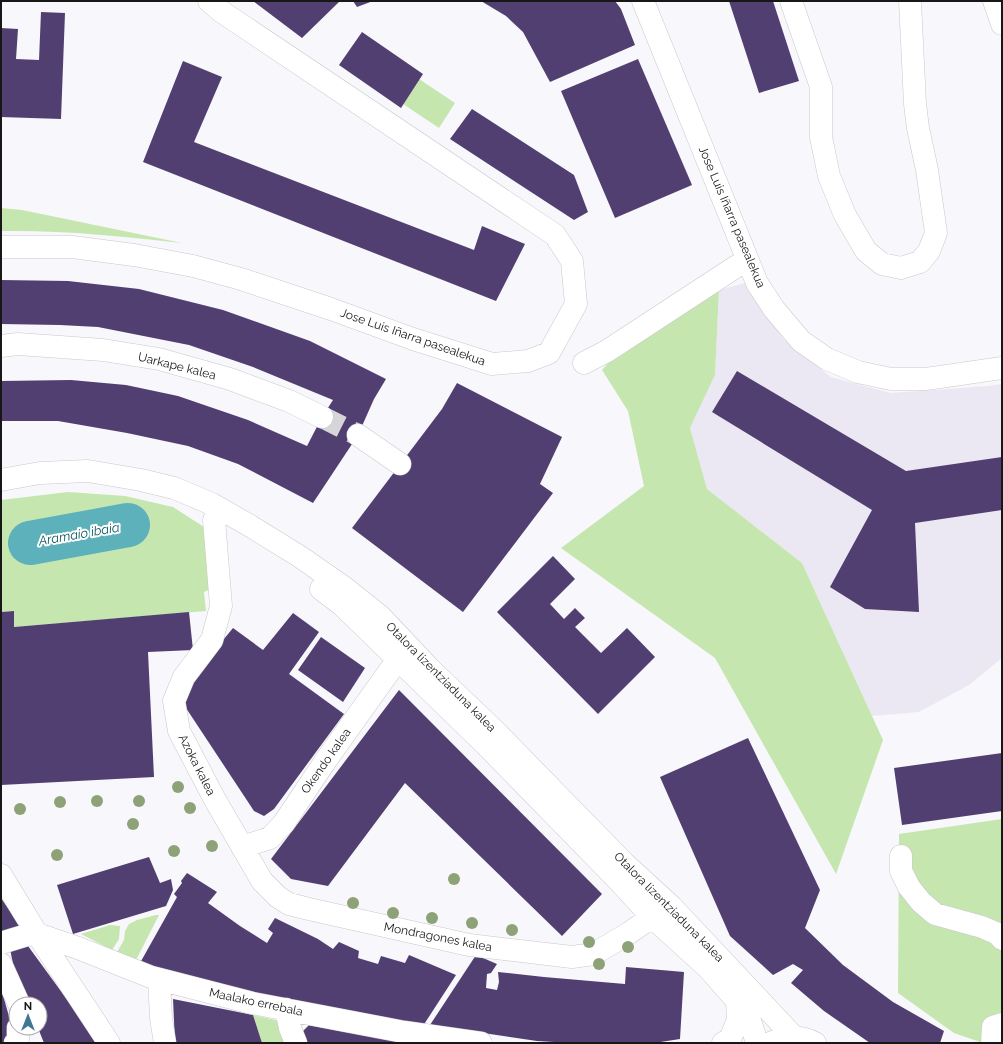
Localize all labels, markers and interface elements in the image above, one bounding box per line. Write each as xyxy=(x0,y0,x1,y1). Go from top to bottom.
street label: Jose Luis Iñarra pasealekua xyxy=(696,144,768,290)
street label: Jose Luis Iñarra pasealekua xyxy=(339,306,487,368)
street label: Uarkape kalea xyxy=(137,350,217,382)
water label: Aramaio ibaia xyxy=(36,519,121,549)
street label: Otalora lizentziaduna kalea xyxy=(383,619,499,735)
street label: Okendo kalea xyxy=(298,726,354,796)
street label: Azoka kalea xyxy=(176,732,218,798)
street label: Otalora lizentziaduna kalea xyxy=(611,849,727,965)
street label: Mondragones kalea xyxy=(383,920,493,954)
street label: Maalako errebala xyxy=(208,985,304,1019)
north arrow xyxy=(8,996,48,1036)
text: N xyxy=(24,1000,32,1013)

